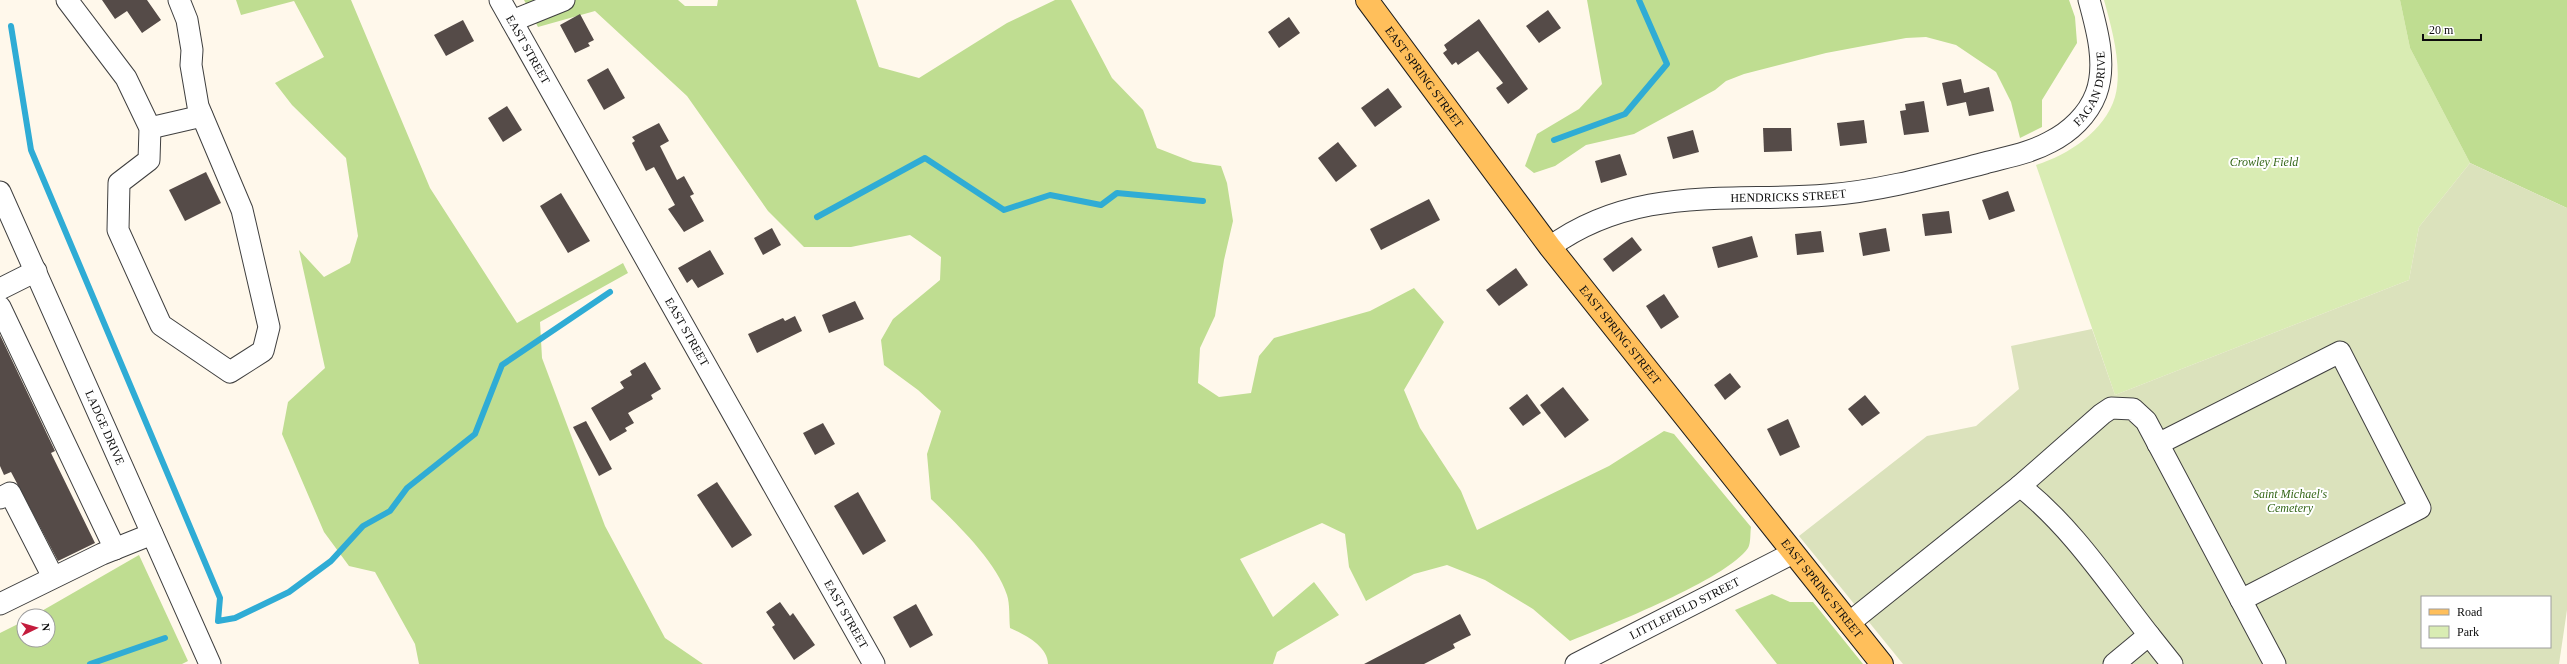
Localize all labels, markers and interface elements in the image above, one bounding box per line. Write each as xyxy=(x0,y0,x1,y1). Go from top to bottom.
street label: EAST STREET xyxy=(503,13,553,87)
scale bar xyxy=(2423,16,2481,42)
text: 20 m xyxy=(2429,23,2454,37)
street label: EAST SPRING STREET xyxy=(1382,24,1467,131)
street label: FAGAN DRIVE xyxy=(2071,51,2108,129)
park label: Crowley Field xyxy=(2230,155,2299,169)
street label: HENDRICKS STREET xyxy=(1730,186,1847,205)
street label: EAST SPRING STREET xyxy=(1576,283,1664,388)
street label: EAST STREET xyxy=(662,295,712,369)
street label: LADGE DRIVE xyxy=(82,388,128,467)
park label: Saint Michael's Cemetery xyxy=(2253,487,2327,515)
street label: EAST SPRING STREET xyxy=(1778,536,1866,641)
street label: LITTLEFIELD STREET xyxy=(1627,574,1743,642)
street label: EAST STREET xyxy=(821,577,871,652)
legend xyxy=(2421,596,2551,648)
text: Road xyxy=(2457,605,2482,619)
north arrow xyxy=(16,608,56,648)
text: N xyxy=(40,623,52,632)
text: Park xyxy=(2457,625,2479,639)

